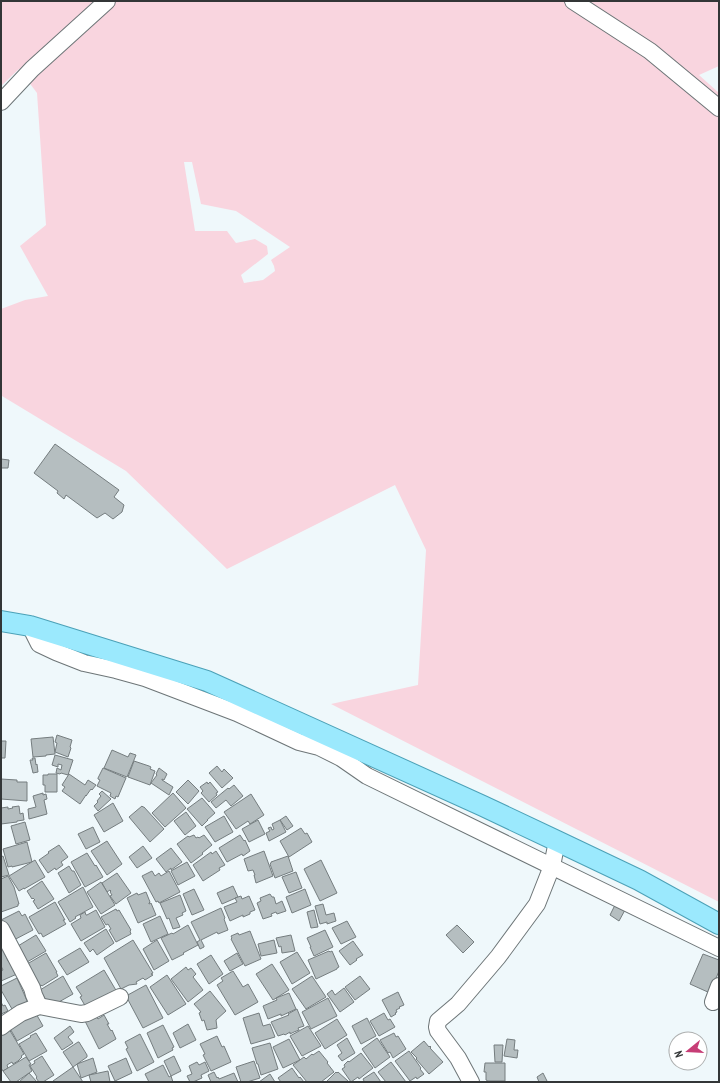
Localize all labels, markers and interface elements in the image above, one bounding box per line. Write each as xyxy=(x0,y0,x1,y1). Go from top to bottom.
north arrow xyxy=(668,1031,708,1071)
text: N xyxy=(671,1049,686,1059)

